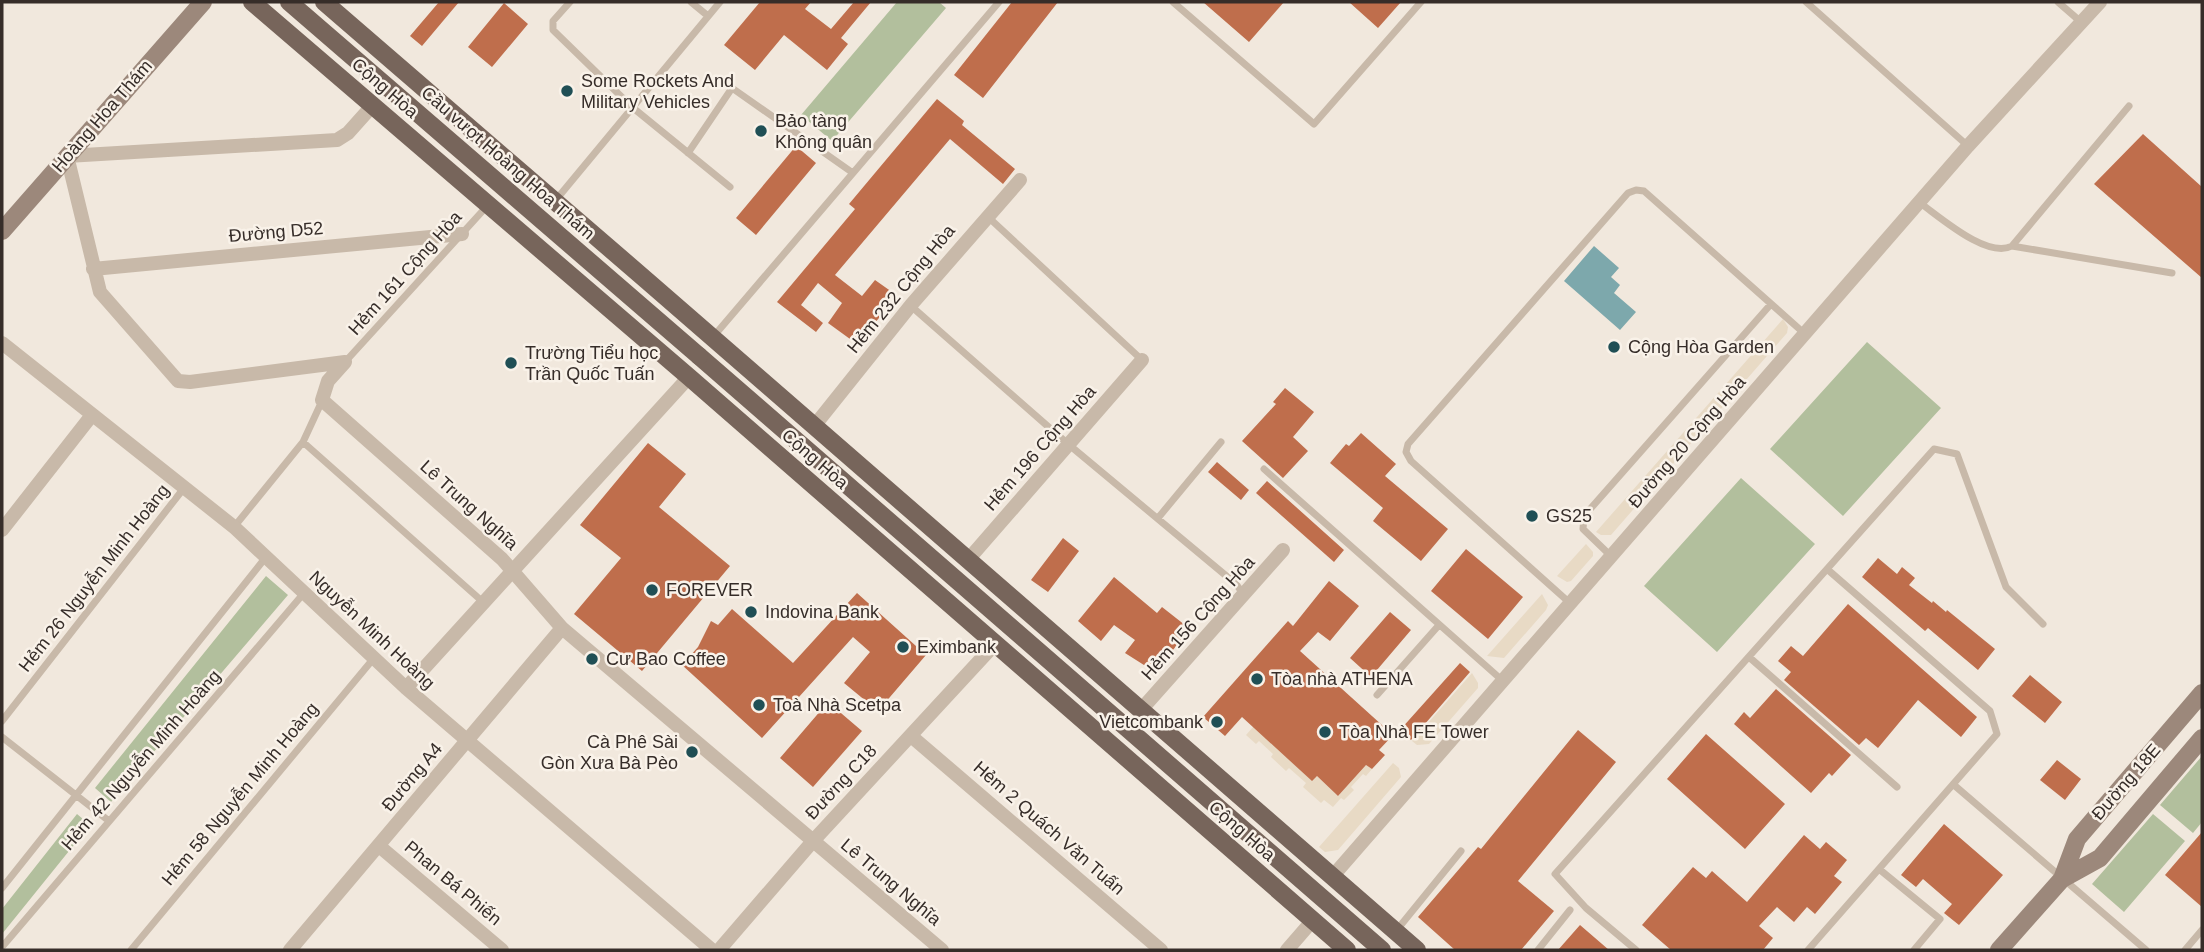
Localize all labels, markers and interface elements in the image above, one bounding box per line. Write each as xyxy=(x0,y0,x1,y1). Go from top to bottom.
street label: Cộng Hòa xyxy=(348,54,423,123)
street label: Hoàng Hoa Thám xyxy=(48,56,156,176)
place label: Some Rockets And Military Vehicles xyxy=(581,71,734,112)
street label: Cầu vượt Hoàng Hoa Thám xyxy=(417,82,599,244)
marker: Some Rockets And Military Vehicles xyxy=(559,83,575,99)
place label: Bảo tàng Không quân xyxy=(775,111,872,152)
marker: Bảo tàng Không quân xyxy=(753,123,769,139)
street label: Hẻm 161 Cộng Hòa xyxy=(344,206,466,339)
street label: Đường D52 xyxy=(228,218,324,246)
street label: Hẻm 232 Cộng Hòa xyxy=(843,220,959,357)
place label: Cộng Hòa Garden xyxy=(1628,337,1774,357)
marker: Cộng Hòa Garden xyxy=(1606,339,1622,355)
place label: Trường Tiểu học Trần Quốc Tuấn xyxy=(525,343,658,384)
marker: Trường Tiểu học Trần Quốc Tuấn xyxy=(503,355,519,371)
street label: Đường 20 Cộng Hòa xyxy=(1624,371,1750,512)
street label: Hẻm 196 Cộng Hòa xyxy=(980,381,1100,515)
street label: Cộng Hòa xyxy=(778,425,853,494)
street label: Lê Trung Nghĩa xyxy=(416,456,523,555)
street label: Hẻm 26 Nguyễn Minh Hoàng xyxy=(14,480,173,676)
place label: GS25 xyxy=(1546,506,1592,526)
marker: GS25 xyxy=(1524,508,1540,524)
street label: Hẻm 156 Cộng Hòa xyxy=(1137,551,1259,684)
street label: Nguyễn Minh Hoàng xyxy=(305,566,440,693)
place label: FOREVER xyxy=(666,580,753,600)
marker: FOREVER xyxy=(644,582,660,598)
place label: Indovina Bank xyxy=(765,602,880,622)
marker: Indovina Bank xyxy=(743,604,759,620)
place label: Eximbank xyxy=(917,637,997,657)
marker: Eximbank xyxy=(895,639,911,655)
place label: Cư Bao Coffee xyxy=(606,649,726,669)
marker: Cư Bao Coffee xyxy=(584,651,600,667)
street label: Hẻm 42 Nguyễn Minh Hoàng xyxy=(57,665,225,854)
place label: Tòa nhà ATHENA xyxy=(1271,669,1413,689)
marker: Tòa nhà ATHENA xyxy=(1249,671,1265,687)
place label: Toà Nhà Scetpa xyxy=(773,695,902,715)
marker: Toà Nhà Scetpa xyxy=(751,697,767,713)
street label: Hẻm 58 Nguyễn Minh Hoàng xyxy=(157,698,322,889)
place label: Vietcombank xyxy=(1099,712,1204,732)
marker: Vietcombank xyxy=(1209,714,1225,730)
place label: Tòa Nhà FE Tower xyxy=(1339,722,1489,742)
marker: Tòa Nhà FE Tower xyxy=(1317,724,1333,740)
place label: Cà Phê Sài Gòn Xưa Bà Pèo xyxy=(541,732,678,773)
street label: Đường A4 xyxy=(378,739,446,815)
street label: Đường C18 xyxy=(801,740,881,824)
street label: Đường 18E xyxy=(2088,740,2164,824)
marker: Cà Phê Sài Gòn Xưa Bà Pèo xyxy=(684,744,700,760)
street label: Hẻm 2 Quách Văn Tuấn xyxy=(970,757,1128,899)
street label: Cộng Hòa xyxy=(1205,797,1280,866)
street label: Lê Trung Nghĩa xyxy=(837,834,946,930)
street label: Phan Bá Phiến xyxy=(401,837,505,929)

